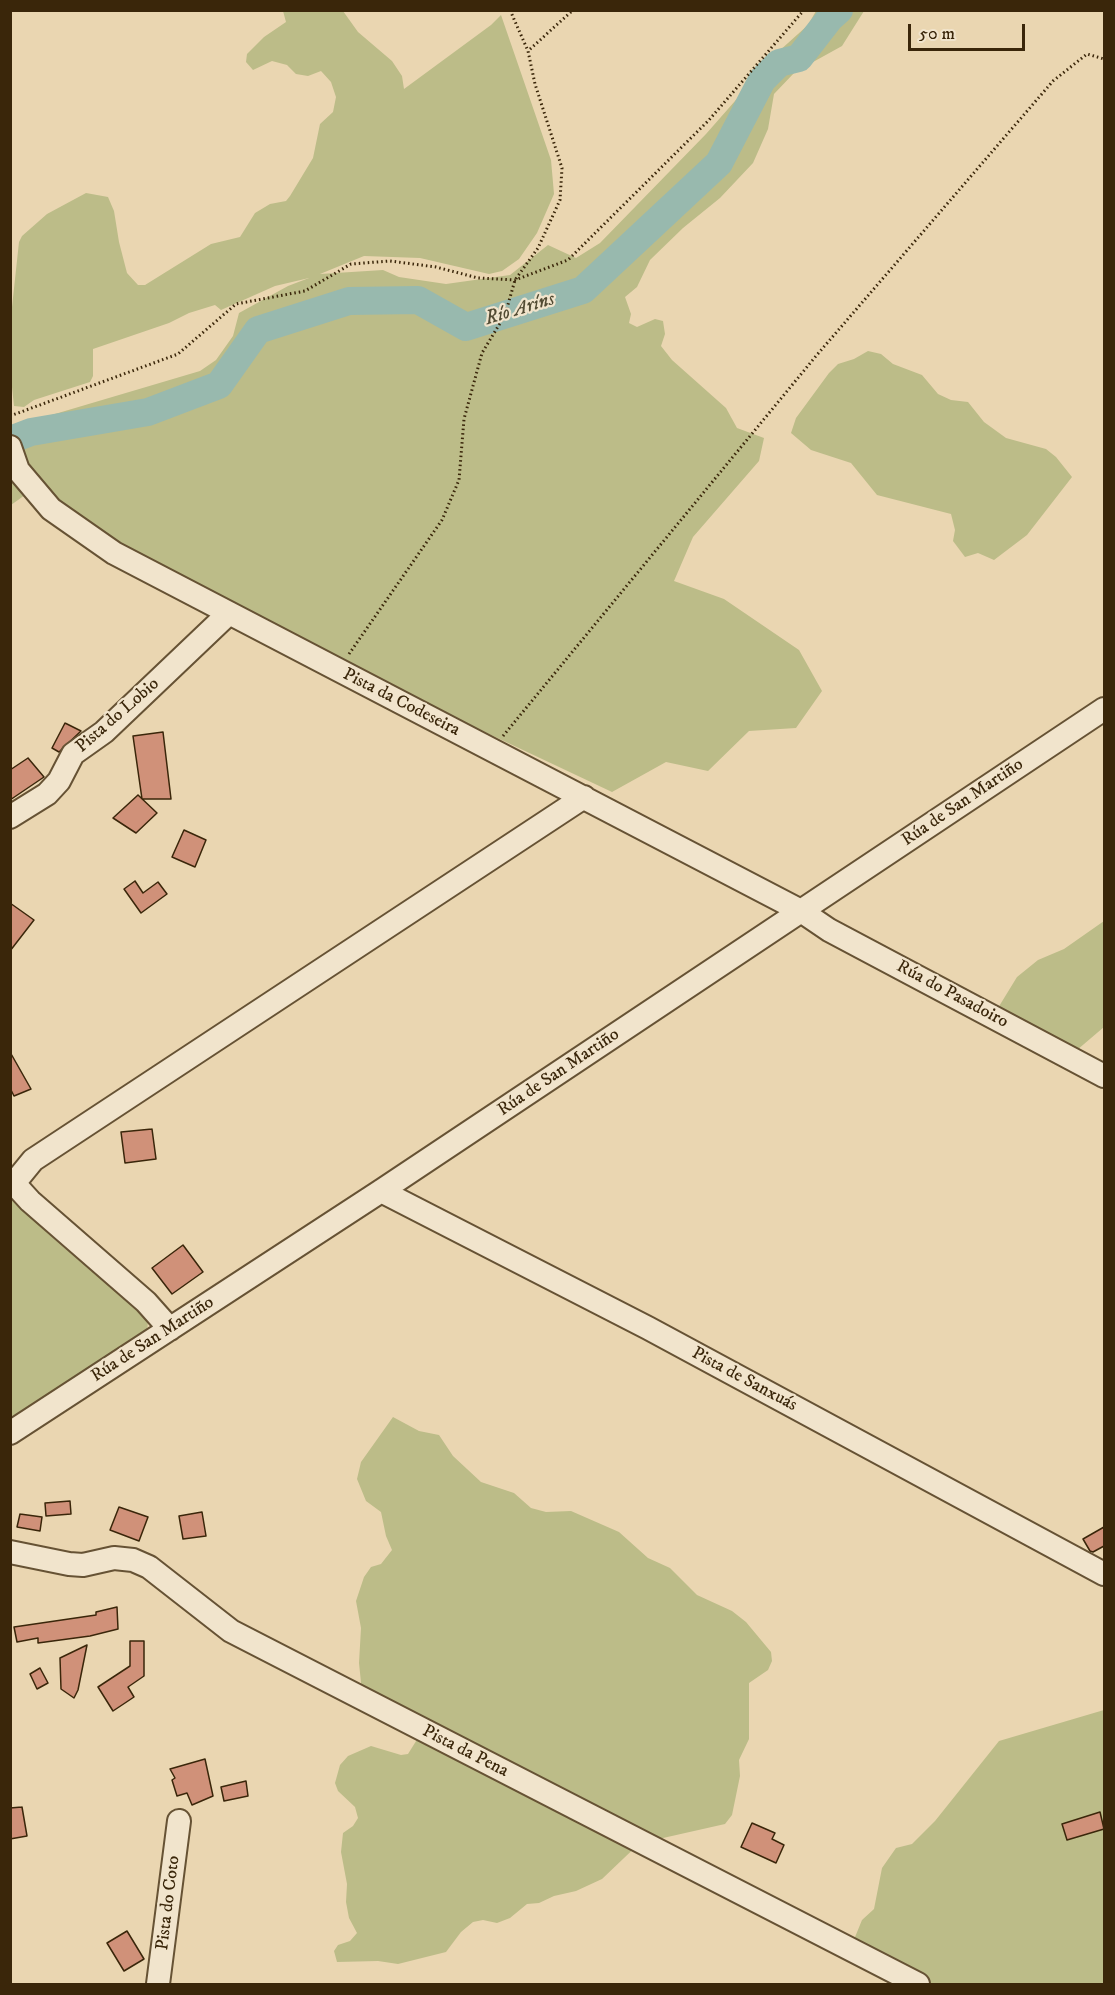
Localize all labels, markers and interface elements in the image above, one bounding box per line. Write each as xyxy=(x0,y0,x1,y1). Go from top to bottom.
scale bar xyxy=(911,12,1028,50)
text: 50 m xyxy=(919,23,955,45)
water label: Río Aríns xyxy=(482,288,558,332)
street label: Pista da Codeseira xyxy=(339,664,463,742)
street label: Pista do Lobio xyxy=(72,674,164,758)
street label: Rúa de San Martiño xyxy=(898,754,1028,852)
street label: Rúa do Pasadoiro xyxy=(892,957,1012,1033)
street label: Rúa de San Martiño xyxy=(494,1024,624,1122)
street label: Rúa de San Martiño xyxy=(88,1292,218,1388)
street label: Pista de Sanxuás xyxy=(688,1343,800,1417)
street label: Pista da Pena xyxy=(418,1721,512,1783)
street label: Pista do Coto xyxy=(152,1854,186,1952)

